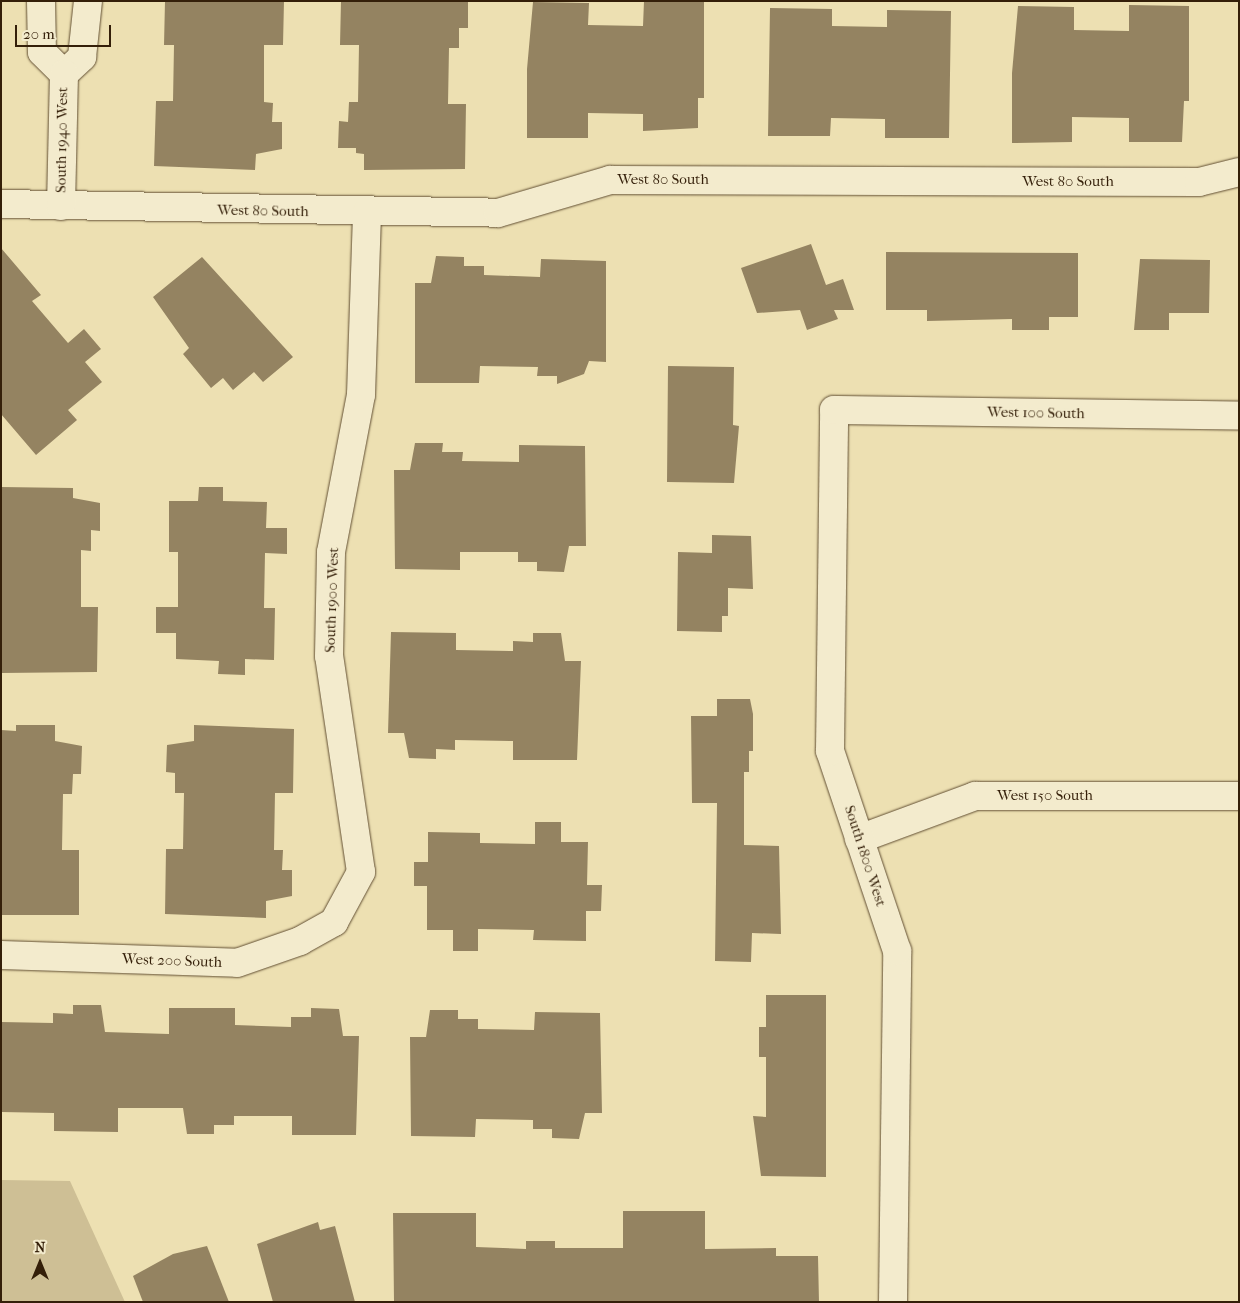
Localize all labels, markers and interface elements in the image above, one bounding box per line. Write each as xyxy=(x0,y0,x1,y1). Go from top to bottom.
scale bar xyxy=(18,15,114,47)
text: 20 m xyxy=(23,25,55,43)
street label: South 1940 West xyxy=(52,87,72,193)
street label: West 80 South xyxy=(617,171,709,189)
street label: West 80 South xyxy=(1022,173,1114,191)
street label: West 80 South xyxy=(217,201,309,221)
street label: West 100 South xyxy=(987,403,1085,423)
street label: South 1900 West xyxy=(321,547,343,653)
street label: West 150 South xyxy=(997,787,1093,805)
street label: South 1800 West xyxy=(840,803,890,909)
street label: West 200 South xyxy=(122,950,222,972)
north arrow xyxy=(15,1238,65,1288)
text: N xyxy=(35,1239,45,1256)

